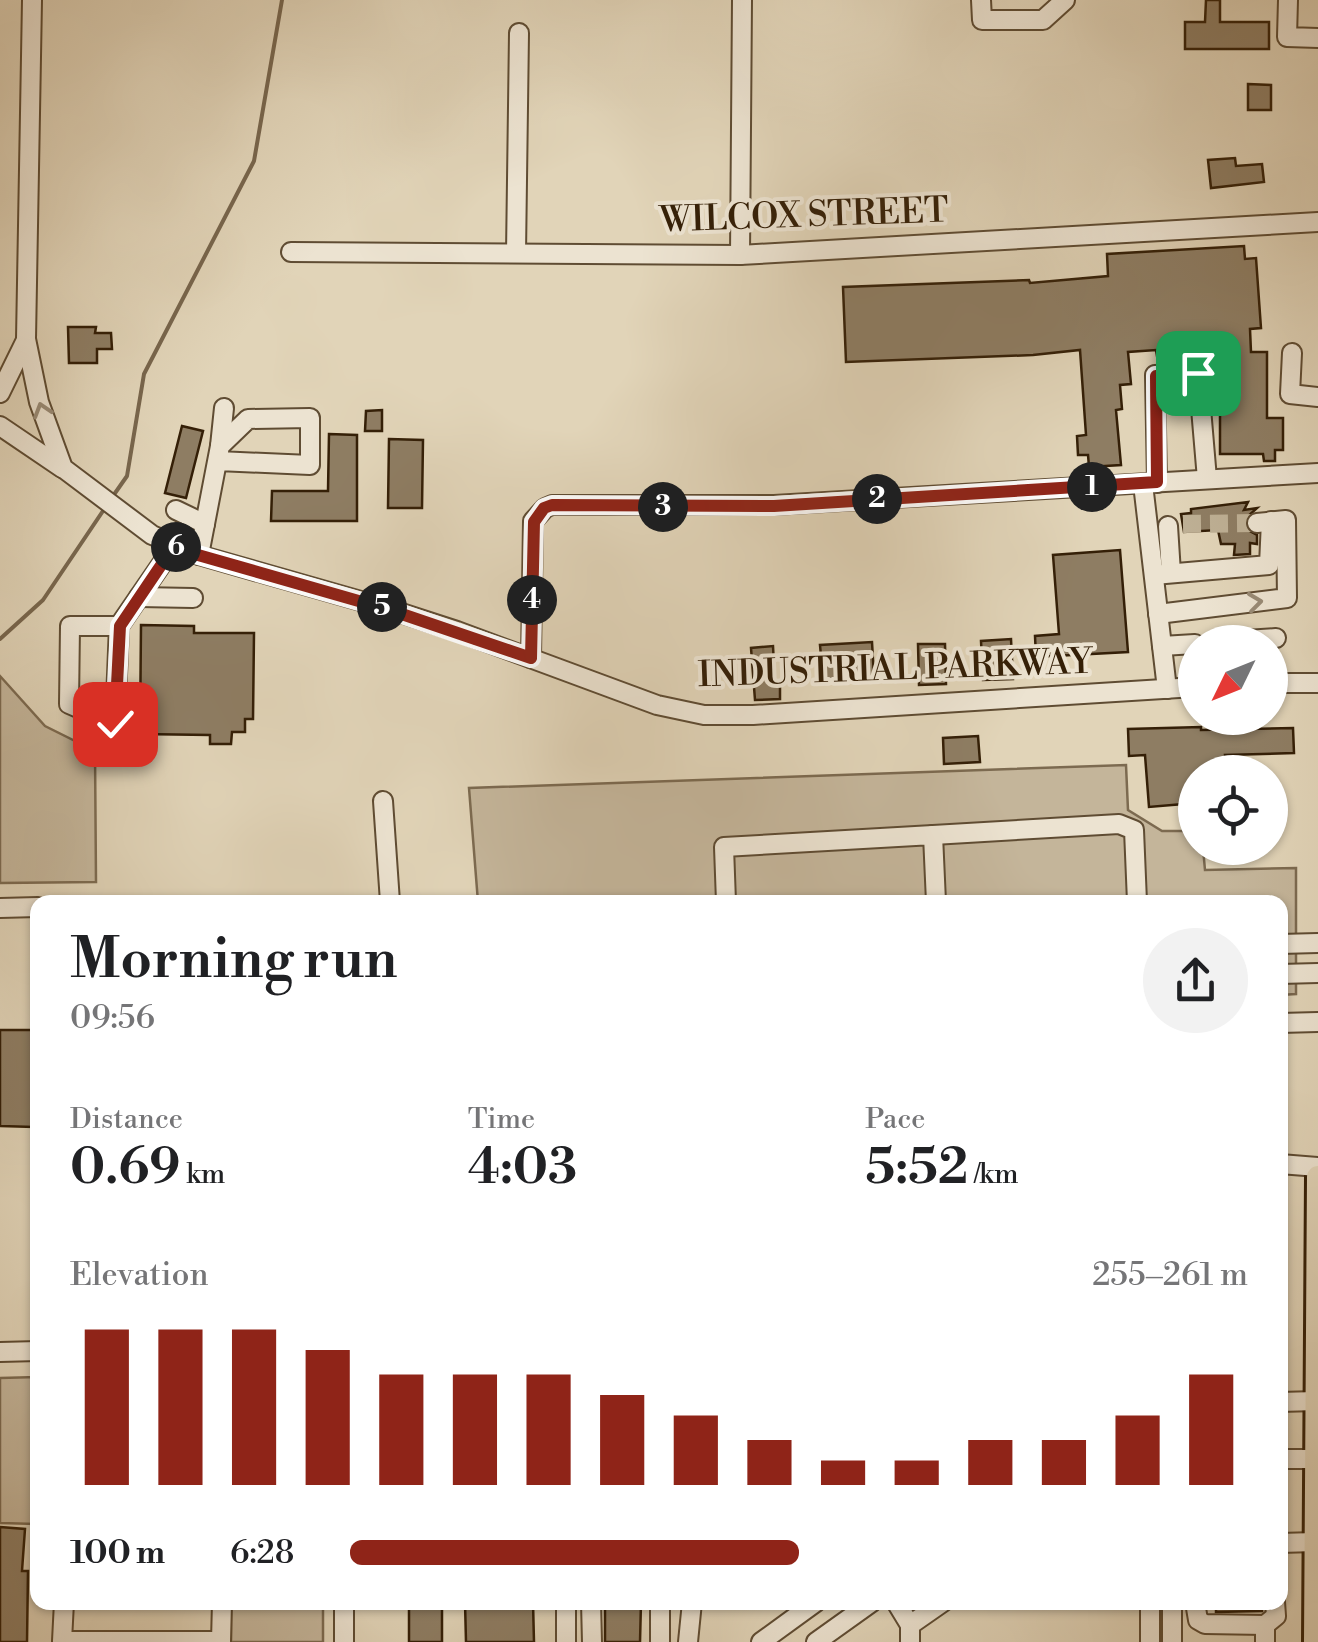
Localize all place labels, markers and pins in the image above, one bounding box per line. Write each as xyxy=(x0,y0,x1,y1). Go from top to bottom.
pin xyxy=(1156,331,1241,416)
pin: 1 xyxy=(1067,462,1117,512)
pin: 2 xyxy=(852,474,902,524)
pin: 3 xyxy=(638,482,688,532)
pin: 6 xyxy=(151,522,201,572)
pin: 4 xyxy=(507,575,557,625)
pin: 5 xyxy=(357,582,407,632)
pin xyxy=(73,682,158,767)

